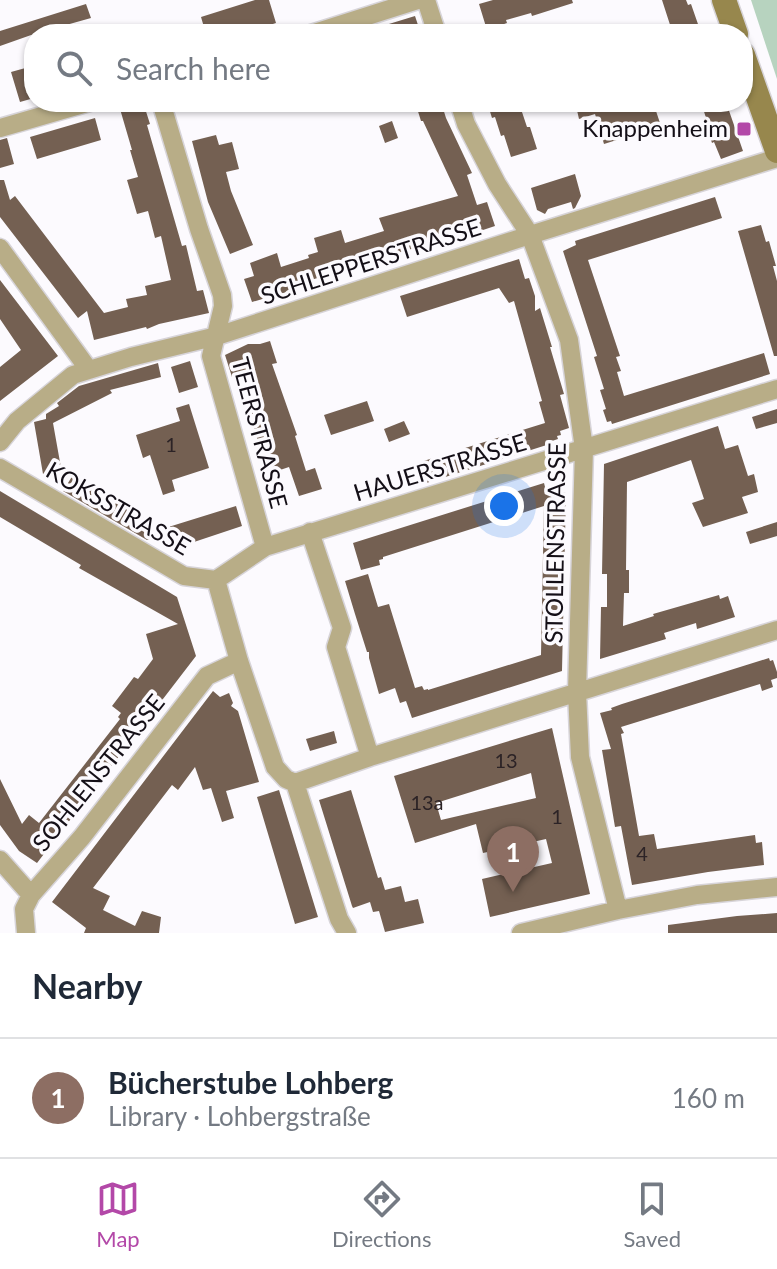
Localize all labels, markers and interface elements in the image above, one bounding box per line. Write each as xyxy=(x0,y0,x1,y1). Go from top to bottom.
search box xyxy=(24,24,753,112)
icon: search xyxy=(52,46,96,90)
text: Search here xyxy=(116,50,271,86)
place label: Knappenheim xyxy=(582,113,728,142)
marker: Knappenheim xyxy=(735,120,753,138)
street label: SCHLEPPERSTRASSE xyxy=(257,211,484,310)
street label: TEERSTRASSE xyxy=(226,354,295,511)
street label: HAUERSTRASSE xyxy=(350,427,529,507)
house number: 1 xyxy=(165,432,177,456)
street label: STOLLENSTRASSE xyxy=(538,442,571,644)
street label: KOKSSTRASSE xyxy=(42,455,196,561)
your location xyxy=(484,486,524,526)
street label: SOHLENSTRASSE xyxy=(26,688,170,856)
house number: 13 xyxy=(494,748,518,772)
house number: 13a xyxy=(410,790,444,814)
house number: 1 xyxy=(551,804,563,828)
pin: 1 xyxy=(487,826,539,892)
house number: 4 xyxy=(636,841,648,865)
text: Nearby xyxy=(32,965,143,1006)
text: Bücherstube Lohberg xyxy=(108,1064,393,1100)
text: 1 xyxy=(50,1082,66,1114)
text: 160 m xyxy=(672,1082,745,1114)
text: Library · Lohbergstraße xyxy=(108,1100,371,1132)
tab: Map xyxy=(96,1177,140,1252)
tab: Directions xyxy=(332,1177,431,1252)
tab: Saved xyxy=(623,1177,681,1252)

